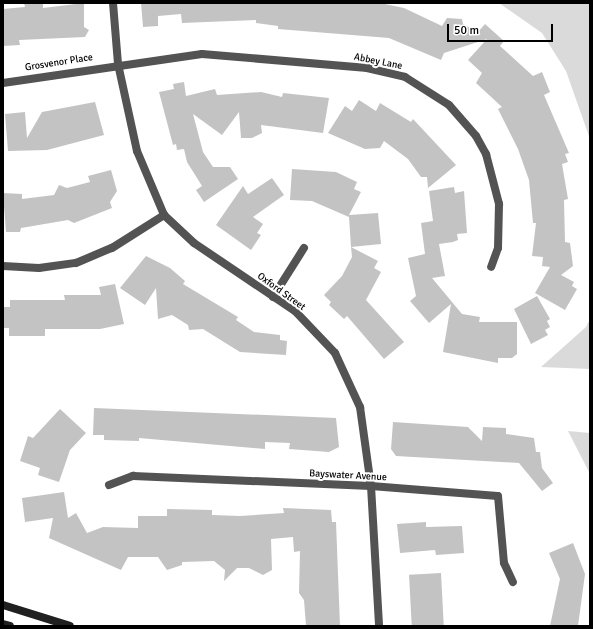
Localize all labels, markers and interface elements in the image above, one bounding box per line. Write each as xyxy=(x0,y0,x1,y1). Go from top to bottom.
scale bar xyxy=(449,16,555,42)
text: 50 m xyxy=(454,23,479,38)
street label: Abbey Lane xyxy=(353,51,403,73)
street label: Grosvenor Place xyxy=(24,52,94,74)
street label: Oxford Street xyxy=(255,270,307,314)
street label: Bayswater Avenue xyxy=(309,468,387,484)

